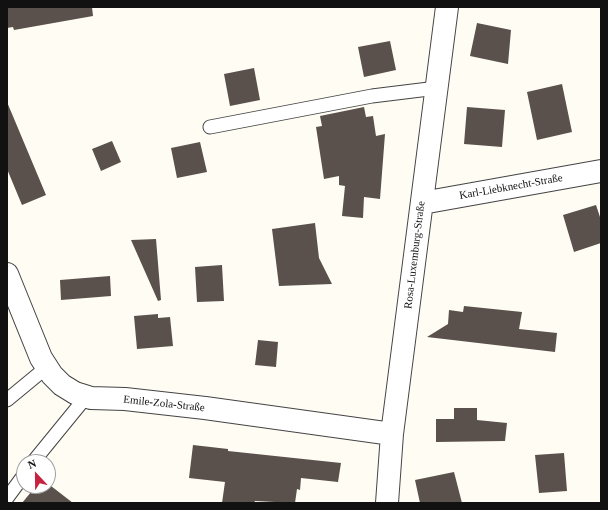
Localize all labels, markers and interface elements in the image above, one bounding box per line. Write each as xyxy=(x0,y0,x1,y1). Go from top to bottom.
street label: Karl-Liebknecht-Straße xyxy=(458,171,564,203)
street label: Rosa-Luxemburg-Straße xyxy=(402,200,428,310)
street label: Emile-Zola-Straße xyxy=(123,393,205,415)
north arrow xyxy=(16,454,56,494)
text: N xyxy=(26,457,38,471)

